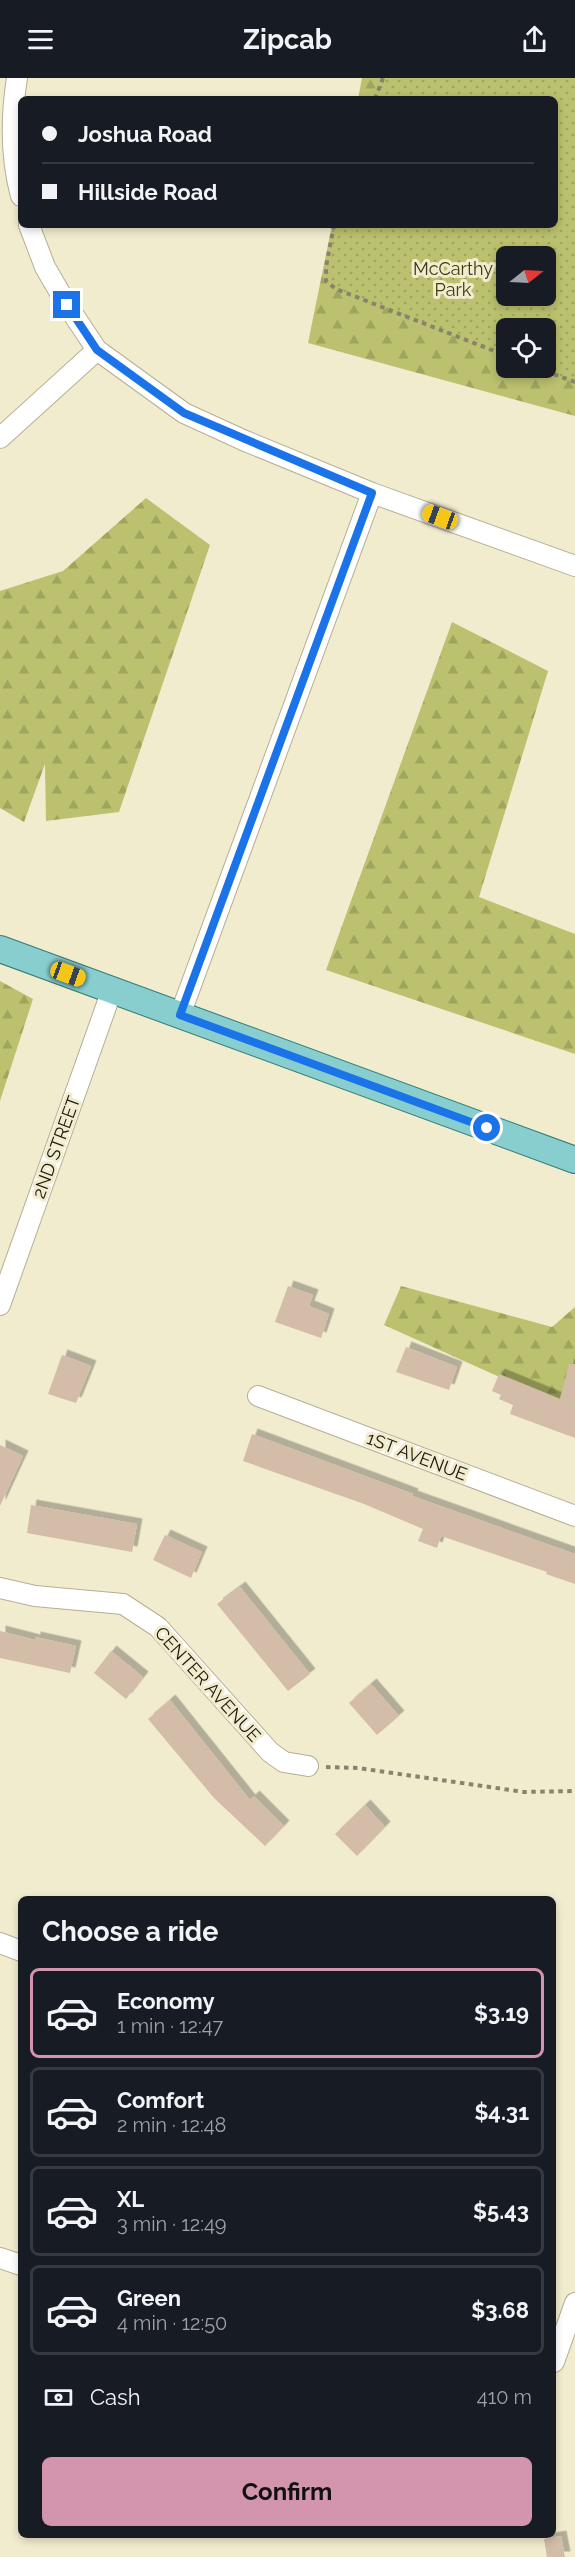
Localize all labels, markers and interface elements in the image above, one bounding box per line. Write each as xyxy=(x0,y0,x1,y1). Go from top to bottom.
icon: menu xyxy=(24,23,57,56)
icon: share xyxy=(518,23,551,56)
text: Zipcab xyxy=(243,24,332,55)
text: Joshua Road xyxy=(78,121,212,147)
text: Hillside Road xyxy=(78,179,217,205)
north arrow xyxy=(496,246,556,306)
map controls xyxy=(496,246,556,378)
park label: McCarthy Park xyxy=(413,258,493,300)
route end xyxy=(53,291,80,318)
button: locate xyxy=(496,318,556,378)
car xyxy=(420,502,460,532)
car xyxy=(48,959,88,989)
street label: 2ND STREET xyxy=(28,1093,84,1201)
route start xyxy=(473,1114,500,1141)
street label: 1ST AVENUE xyxy=(364,1427,470,1485)
street label: CENTER AVENUE xyxy=(151,1622,265,1746)
text: Choose a ride xyxy=(42,1916,218,1947)
icon: car xyxy=(45,1986,99,2040)
text: Economy xyxy=(117,1988,215,2014)
text: $3.19 xyxy=(474,2000,529,2026)
text: 1 min · 12:47 xyxy=(117,2014,223,2038)
icon: car xyxy=(45,2085,99,2139)
text: Comfort xyxy=(117,2087,204,2113)
text: $4.31 xyxy=(474,2099,529,2125)
text: 2 min · 12:48 xyxy=(117,2113,226,2137)
icon: car xyxy=(45,2184,99,2238)
text: XL xyxy=(117,2186,144,2212)
text: $5.43 xyxy=(473,2198,529,2224)
text: 3 min · 12:49 xyxy=(117,2212,227,2236)
icon: car xyxy=(45,2283,99,2337)
text: Green xyxy=(117,2285,181,2311)
text: $3.68 xyxy=(471,2297,529,2323)
text: 4 min · 12:50 xyxy=(117,2311,227,2335)
icon: cash xyxy=(42,2381,75,2414)
text: Cash xyxy=(90,2384,141,2410)
text: 410 m xyxy=(477,2385,532,2409)
button: Confirm xyxy=(42,2457,532,2526)

